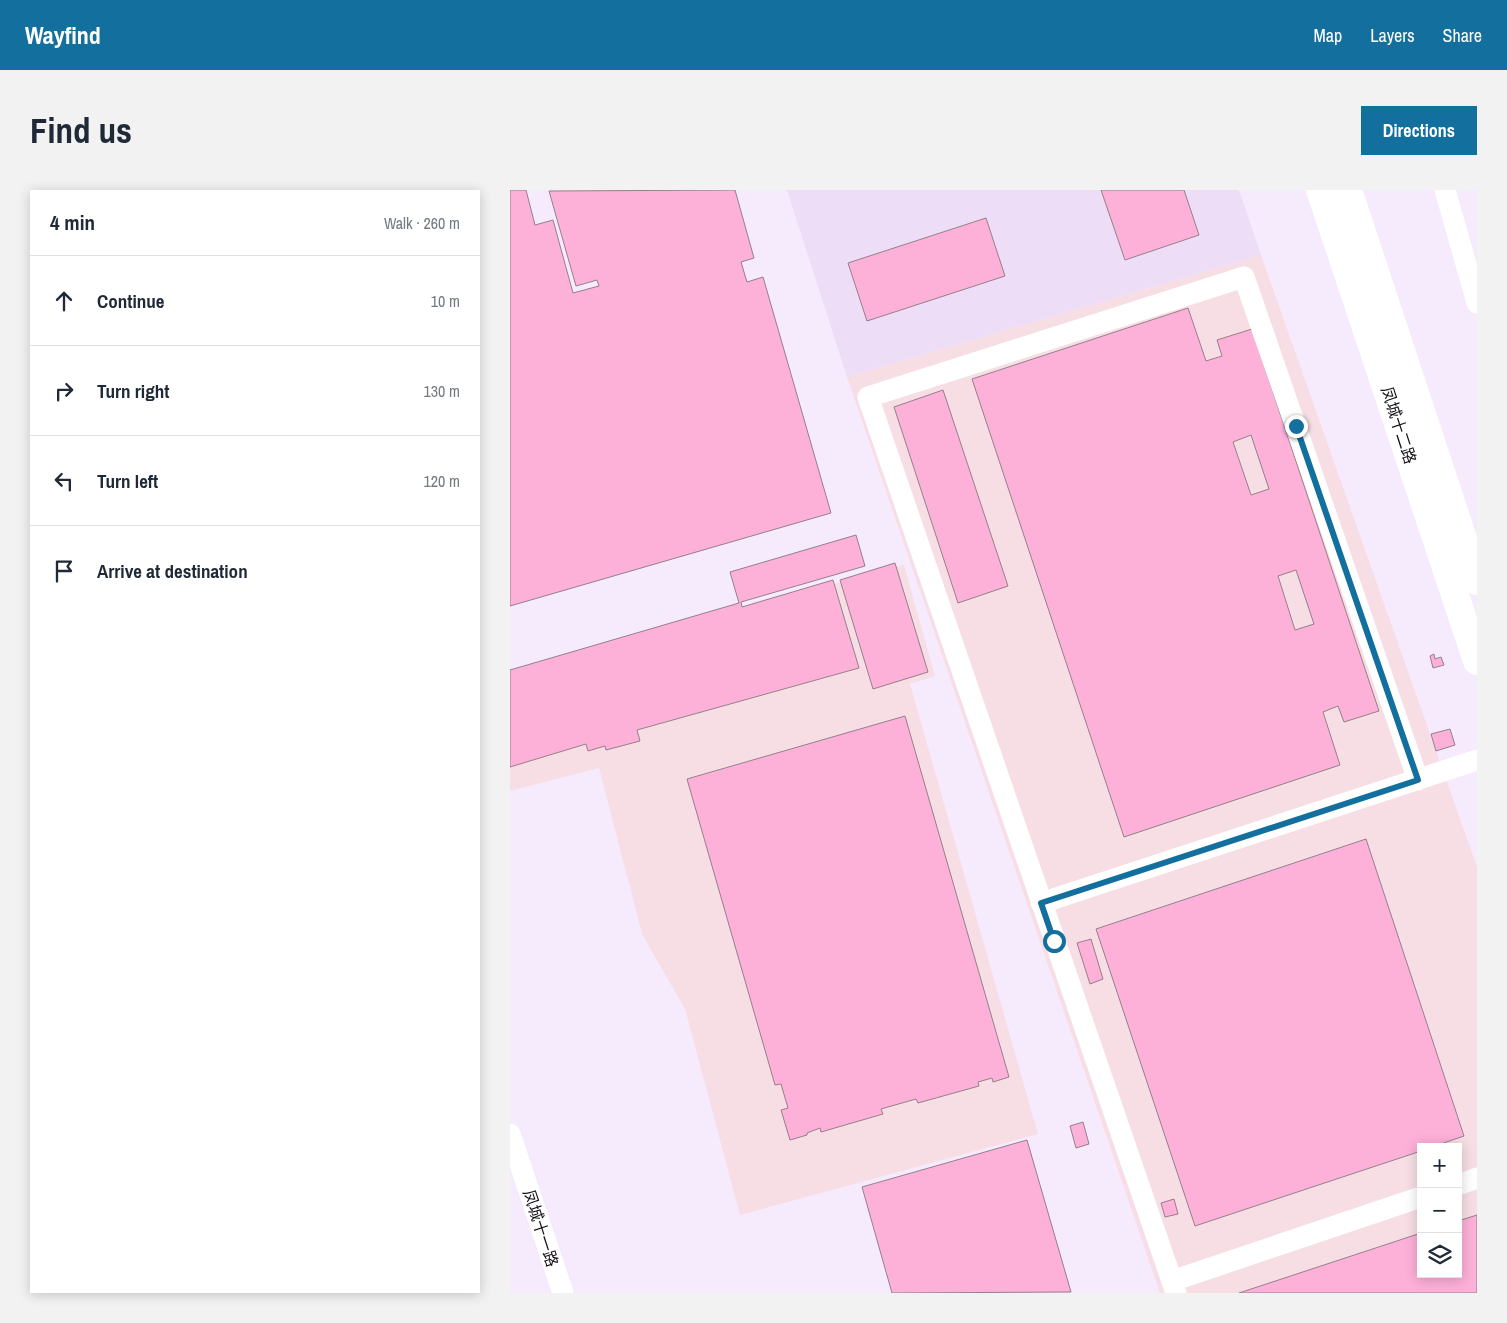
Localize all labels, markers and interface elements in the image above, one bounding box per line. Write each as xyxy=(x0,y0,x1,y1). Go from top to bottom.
text: Wayfind xyxy=(25,19,101,51)
text: Map xyxy=(1314,23,1342,48)
text: Layers xyxy=(1370,23,1415,48)
text: Share xyxy=(1443,23,1482,48)
button: Directions xyxy=(1361,106,1477,155)
text: Find us xyxy=(30,107,132,154)
text: 4 min xyxy=(50,208,95,237)
text: Walk · 260 m xyxy=(384,212,460,234)
icon: ahead xyxy=(50,287,78,315)
text: Continue xyxy=(97,288,165,314)
text: 10 m xyxy=(431,290,460,312)
icon: right xyxy=(50,377,78,405)
text: Turn right xyxy=(97,378,169,404)
text: 130 m xyxy=(424,380,460,402)
street label: 凤城十二路 xyxy=(1376,384,1422,466)
route end xyxy=(1285,415,1308,438)
icon: left xyxy=(50,467,78,495)
text: Turn left xyxy=(97,468,158,494)
text: 120 m xyxy=(424,470,460,492)
icon: arrive xyxy=(50,557,78,585)
text: Arrive at destination xyxy=(97,558,248,584)
route start xyxy=(1043,930,1066,953)
map controls xyxy=(1417,1143,1462,1278)
button: + xyxy=(1417,1143,1462,1188)
street label: 凤城十一路 xyxy=(518,1187,564,1269)
button: − xyxy=(1417,1188,1462,1233)
button: layers xyxy=(1417,1233,1462,1278)

